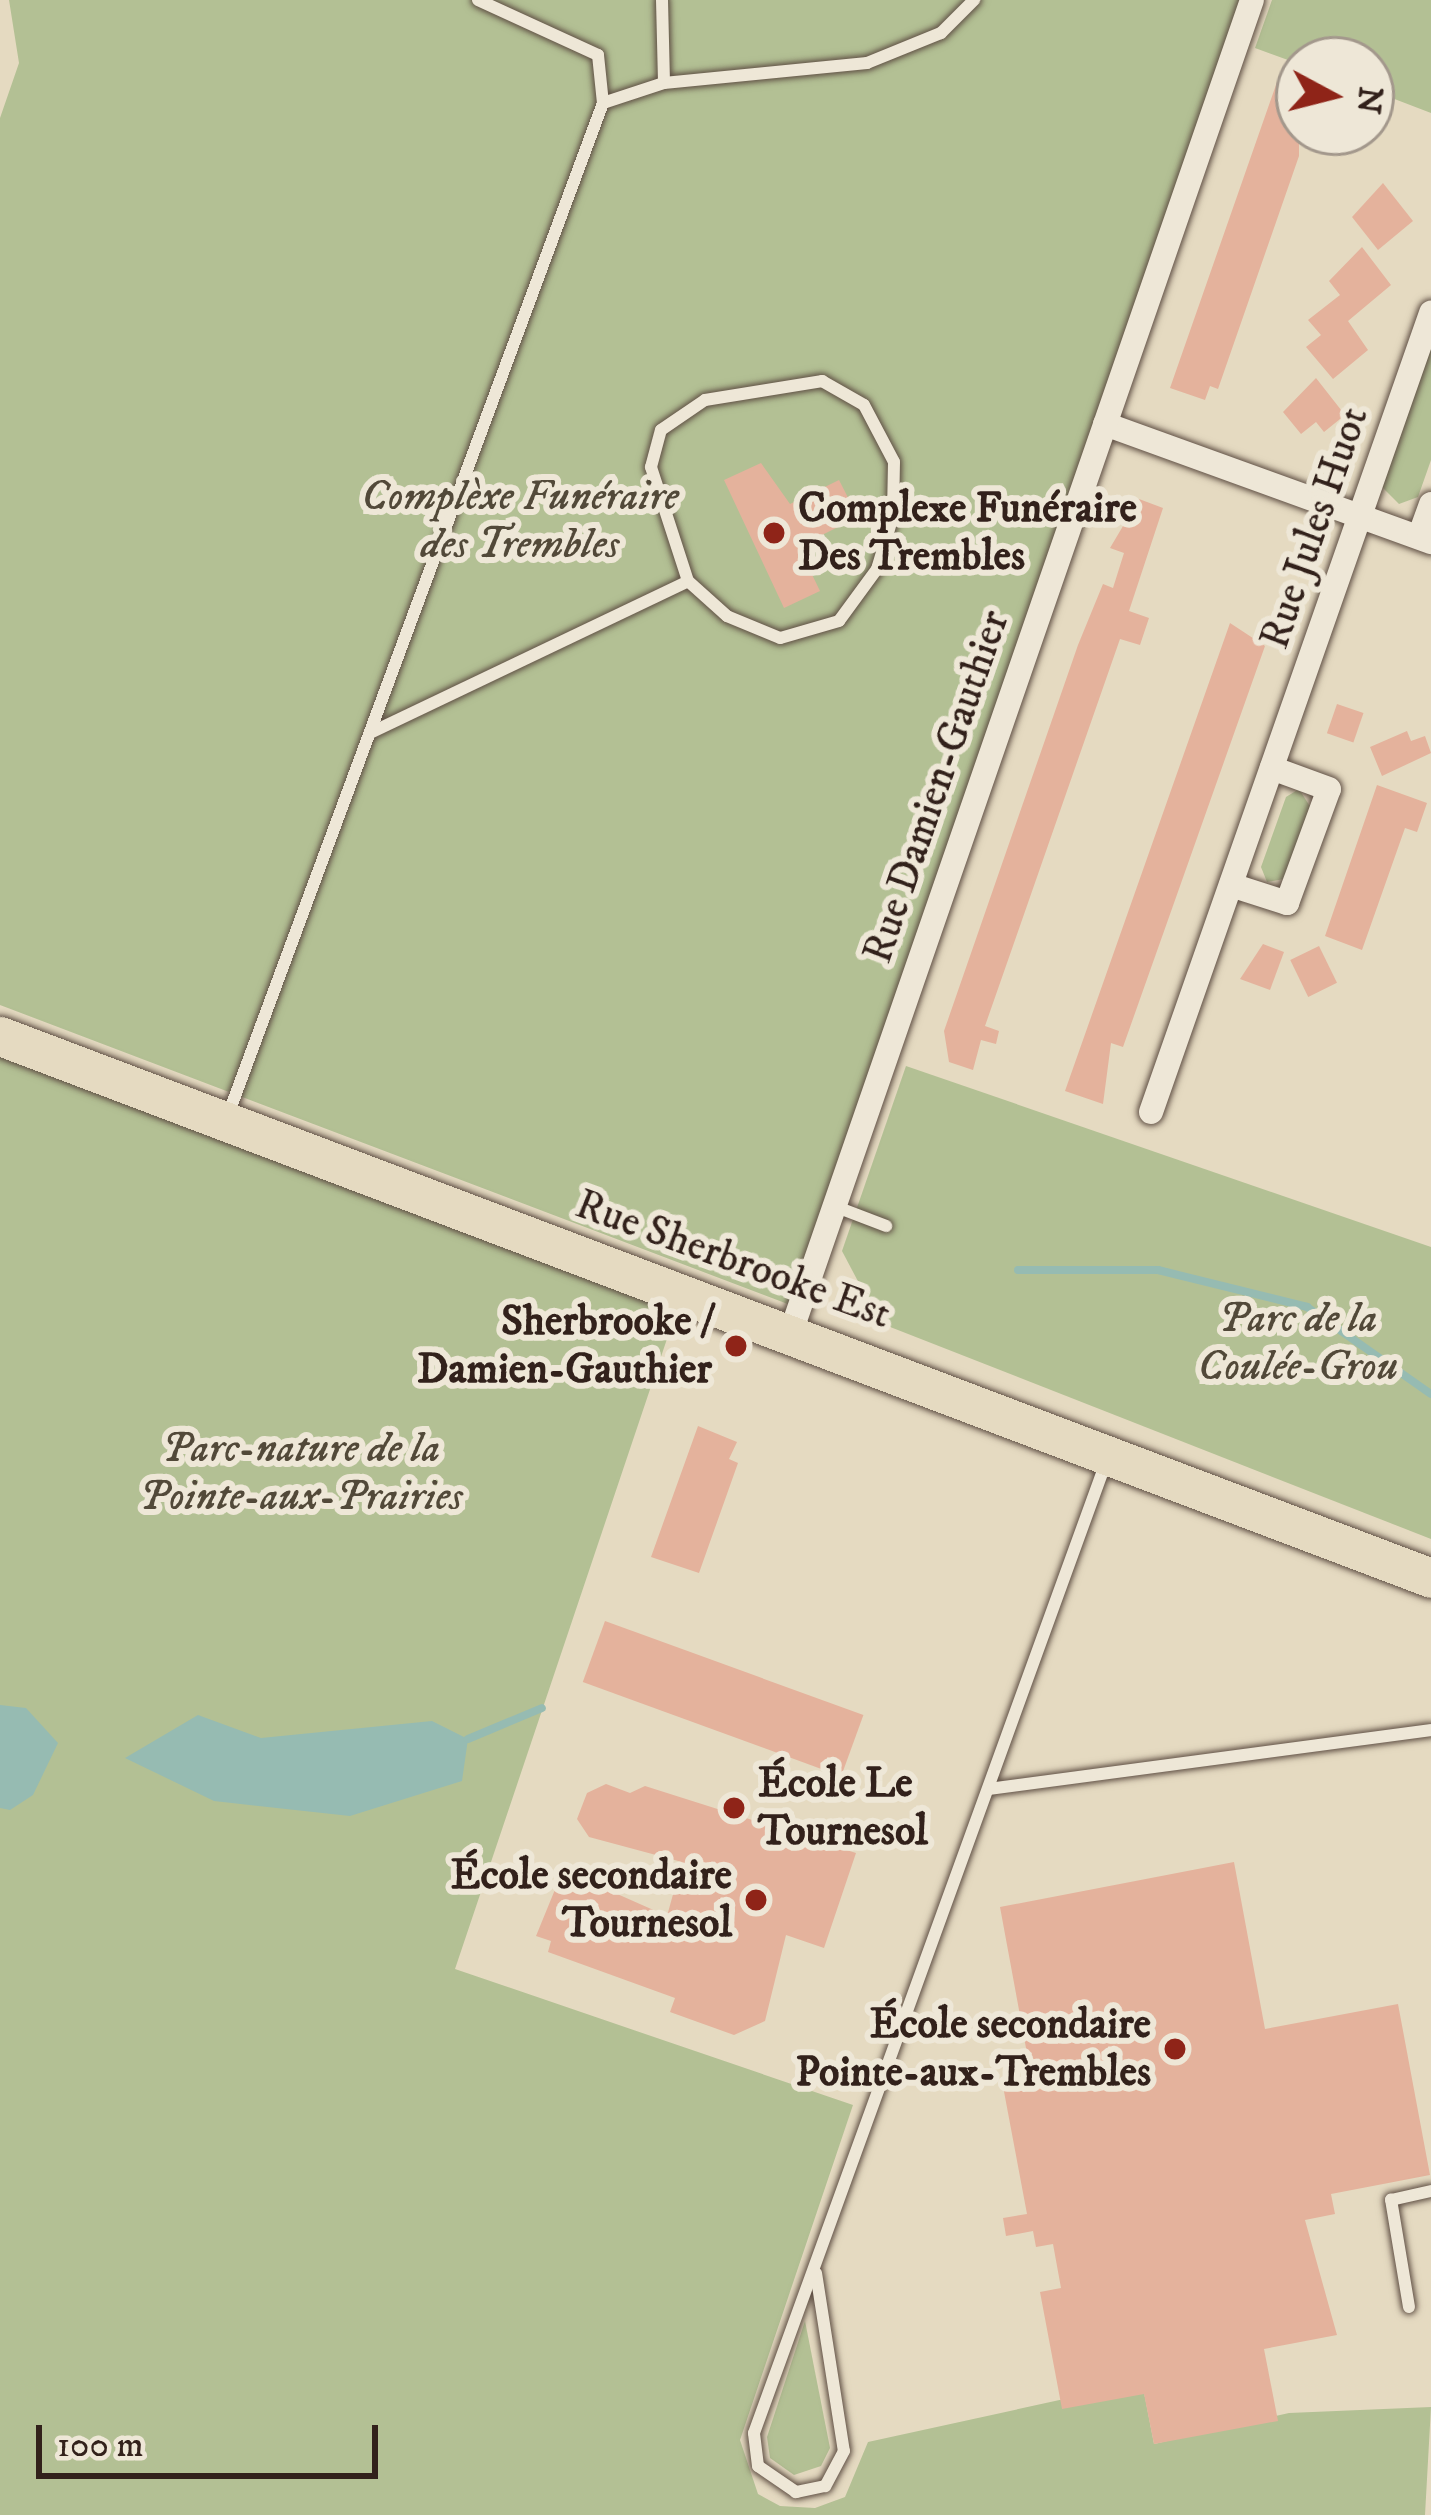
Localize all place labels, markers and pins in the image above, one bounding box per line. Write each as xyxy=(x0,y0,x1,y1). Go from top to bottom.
place label: Complexe Funéraire Des Trembles xyxy=(798,484,1137,582)
marker: Complexe Funéraire Des Trembles xyxy=(761,520,787,546)
place label: Sherbrooke / Damien-Gauthier xyxy=(417,1297,712,1396)
marker: Sherbrooke / Damien-Gauthier xyxy=(723,1333,749,1359)
place label: École Le Tournesol xyxy=(758,1759,928,1858)
marker: École Le Tournesol xyxy=(721,1795,747,1821)
place label: École secondaire Tournesol xyxy=(451,1851,732,1950)
marker: École secondaire Tournesol xyxy=(743,1887,769,1913)
place label: École secondaire Pointe-aux-Trembles xyxy=(795,2000,1151,2098)
marker: École secondaire Pointe-aux-Trembles xyxy=(1162,2036,1188,2062)

